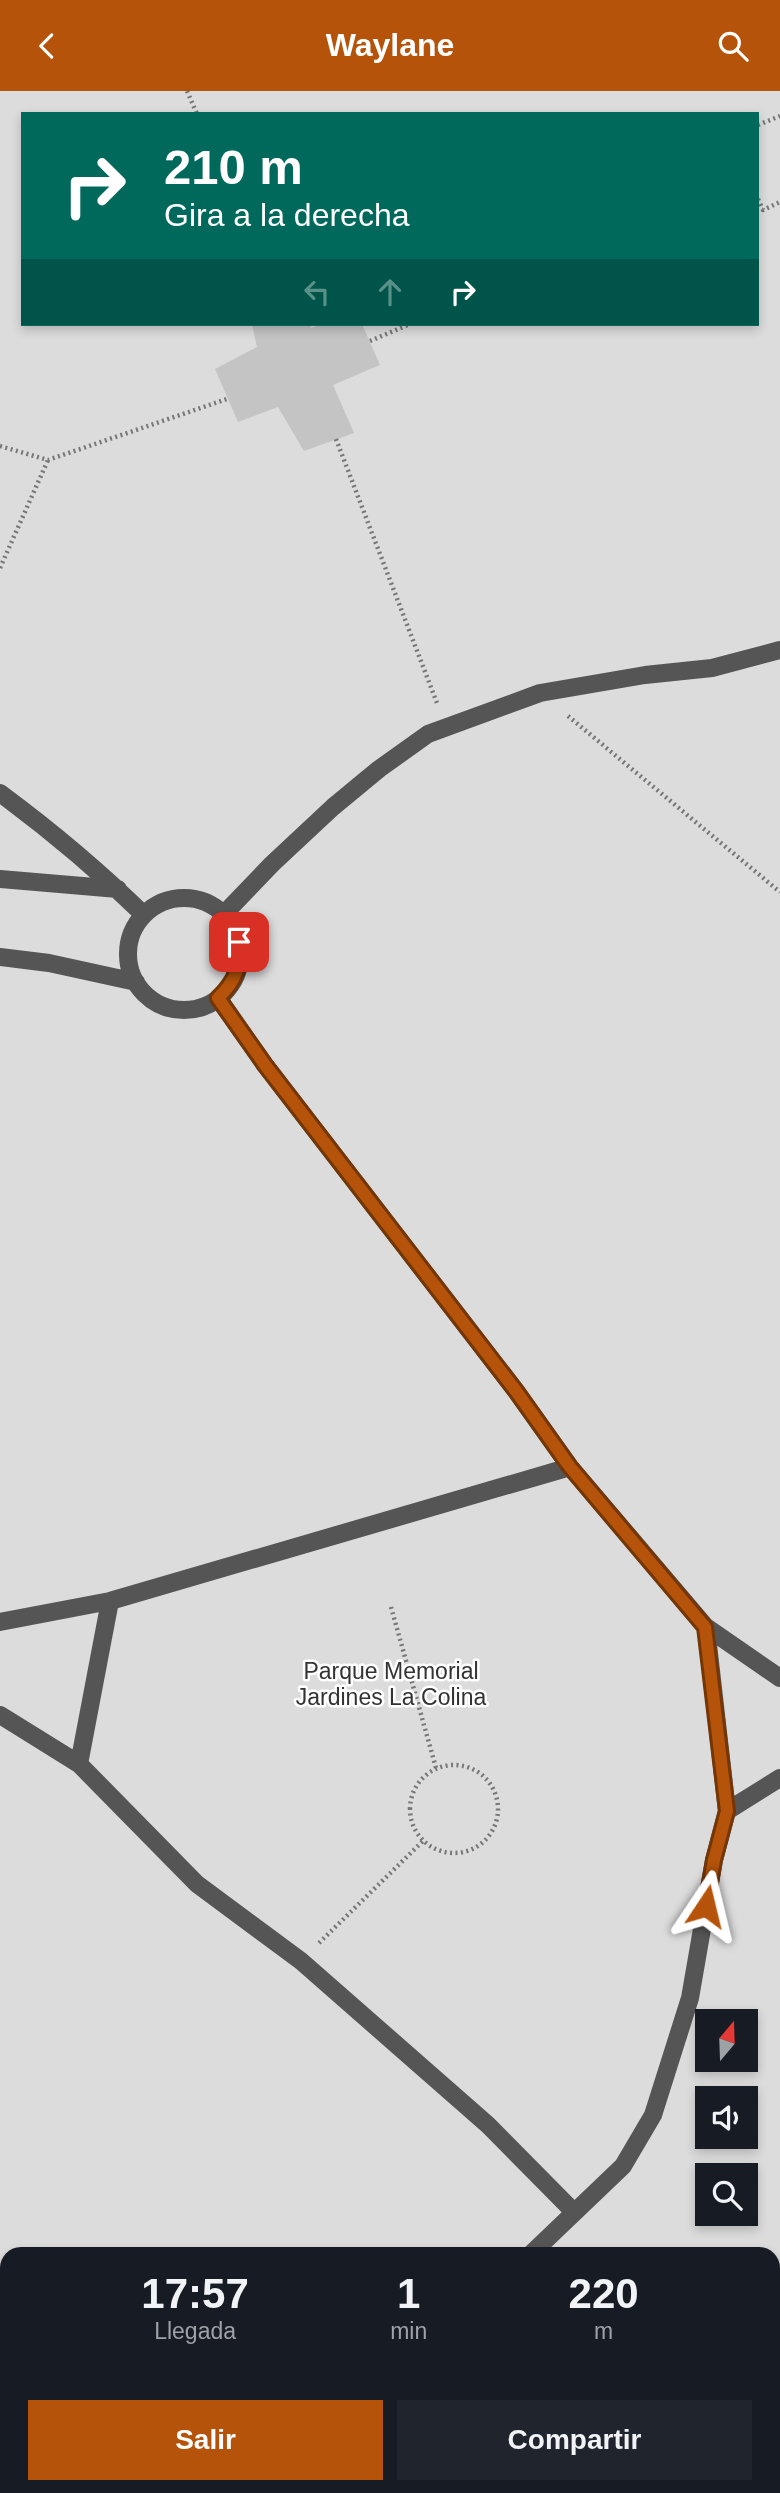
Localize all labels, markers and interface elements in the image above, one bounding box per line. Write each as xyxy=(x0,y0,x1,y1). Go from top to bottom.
icon: back xyxy=(28,27,66,65)
text: Waylane xyxy=(326,27,454,63)
icon: search xyxy=(714,27,752,65)
icon: right xyxy=(49,140,140,231)
text: 210 m xyxy=(164,140,303,194)
text: Gira a la derecha xyxy=(164,197,409,233)
icon: left xyxy=(298,273,336,311)
icon: ahead xyxy=(371,273,409,311)
icon: right xyxy=(444,273,482,311)
pin xyxy=(209,912,269,972)
icon: arrive xyxy=(220,923,258,961)
park label: Parque Memorial Jardines La Colina xyxy=(296,1658,486,1710)
position arrow xyxy=(669,1869,743,1943)
north arrow xyxy=(695,2009,758,2072)
map controls xyxy=(695,2009,758,2226)
button: sound xyxy=(695,2086,758,2149)
button: search xyxy=(695,2163,758,2226)
text: 17:57 xyxy=(141,2270,249,2317)
text: 1 xyxy=(397,2270,420,2317)
text: 220 xyxy=(569,2270,639,2317)
text: Llegada xyxy=(154,2318,236,2344)
text: min xyxy=(390,2318,427,2344)
text: m xyxy=(594,2318,613,2344)
button: Salir xyxy=(28,2400,383,2480)
button: Compartir xyxy=(397,2400,752,2480)

